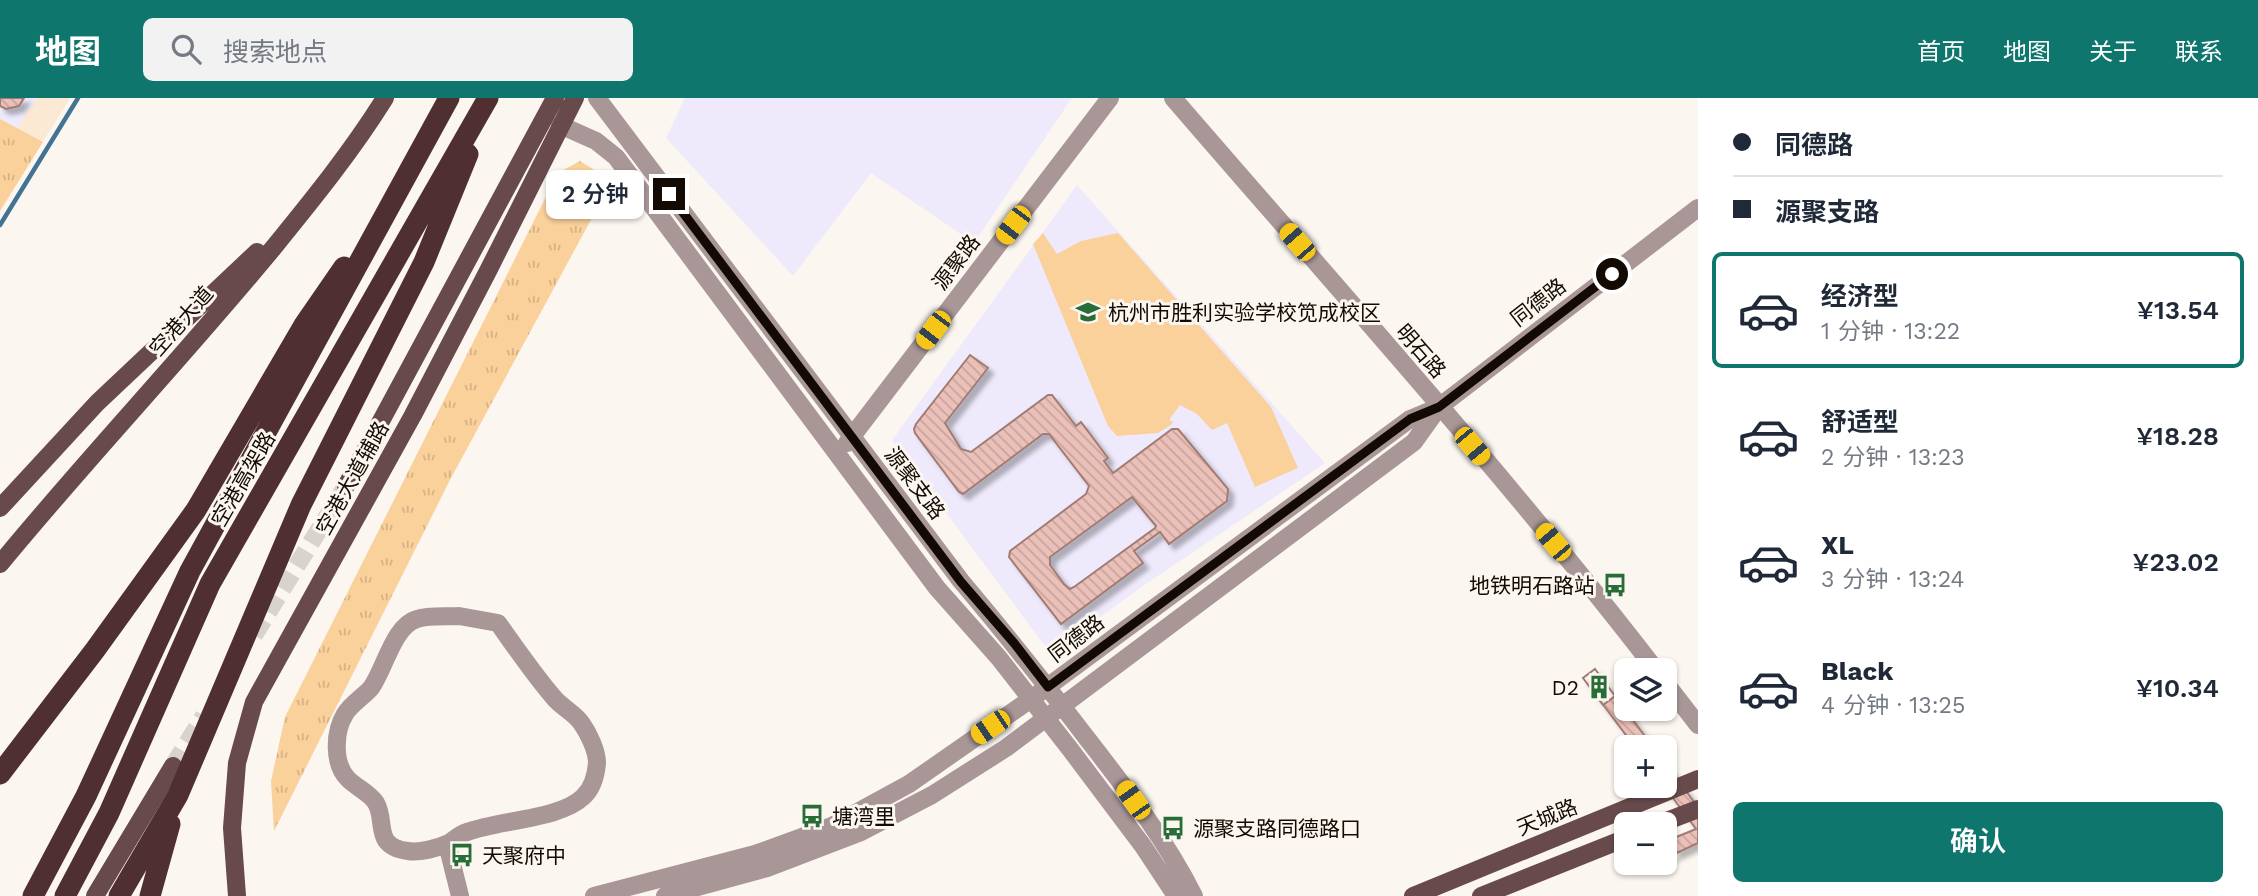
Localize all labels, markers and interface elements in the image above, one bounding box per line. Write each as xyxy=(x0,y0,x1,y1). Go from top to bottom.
search box xyxy=(143,18,633,81)
icon: search xyxy=(167,30,205,68)
text: 地图 xyxy=(35,32,101,71)
text: 搜索地点 xyxy=(223,37,327,67)
text: 首页 xyxy=(1917,38,1965,66)
text: 地图 xyxy=(2003,38,2051,66)
text: 关于 xyxy=(2089,38,2137,66)
text: 联系 xyxy=(2175,38,2223,66)
text: 同德路 xyxy=(1775,130,1853,160)
callout: 2 分钟 xyxy=(546,170,644,218)
route end xyxy=(653,178,685,210)
text: 2 分钟 xyxy=(562,181,628,208)
text: 源聚支路 xyxy=(1775,197,1879,227)
car xyxy=(992,202,1035,248)
car xyxy=(1276,219,1319,265)
street label: 源聚路 xyxy=(927,229,985,295)
route start xyxy=(1596,258,1628,290)
street label: 同德路 xyxy=(1505,273,1571,331)
icon: car xyxy=(1737,279,1800,342)
street label: 空港大道 xyxy=(144,281,218,361)
text: 经济型 xyxy=(1821,281,1899,311)
text: ¥13.54 xyxy=(2137,295,2219,325)
school or university icon: 杭州市胜利实验学校笕成校区 xyxy=(1074,298,1102,326)
place label: 杭州市胜利实验学校笕成校区 xyxy=(1108,300,1381,325)
car xyxy=(912,307,955,353)
text: 1 分钟 · 13:22 xyxy=(1821,318,1960,345)
street label: 明石路 xyxy=(1391,319,1451,383)
icon: car xyxy=(1737,405,1800,468)
text: 舒适型 xyxy=(1821,407,1899,437)
street label: 空港大道辅路 xyxy=(311,417,393,539)
text: ¥18.28 xyxy=(2136,421,2219,451)
car xyxy=(1451,423,1494,469)
street label: 空港高架路 xyxy=(206,427,280,531)
street label: 源聚支路 xyxy=(880,442,950,524)
text: 2 分钟 · 13:23 xyxy=(1821,444,1965,471)
car xyxy=(1532,519,1575,565)
text: XL xyxy=(1821,530,1854,560)
icon: car xyxy=(1737,531,1800,594)
text: ¥23.02 xyxy=(2133,547,2219,577)
text: 3 分钟 · 13:24 xyxy=(1821,566,1965,593)
bus stop icon: 地铁明石路站 xyxy=(1601,571,1629,599)
place label: 地铁明石路站 xyxy=(1469,573,1595,598)
street label: 同德路 xyxy=(1043,609,1109,667)
text: Black xyxy=(1821,656,1893,686)
icon: car xyxy=(1737,657,1800,720)
map controls xyxy=(1614,658,1677,875)
button: layers xyxy=(1614,658,1677,721)
building icon: D2 xyxy=(1585,673,1613,701)
text: ¥10.34 xyxy=(2136,673,2219,703)
place label: D2 xyxy=(1552,675,1579,700)
text: 4 分钟 · 13:25 xyxy=(1821,692,1965,719)
car xyxy=(967,707,1014,747)
button: + xyxy=(1614,735,1677,798)
car xyxy=(1113,777,1154,823)
street label: 天城路 xyxy=(1513,794,1581,840)
bus stop icon: 塘湾里 xyxy=(798,802,826,830)
button: 确认 xyxy=(1733,802,2223,882)
place label: 塘湾里 xyxy=(832,804,895,829)
button: − xyxy=(1614,812,1677,875)
bus stop icon: 源聚支路同德路口 xyxy=(1159,814,1187,842)
place label: 源聚支路同德路口 xyxy=(1193,816,1361,841)
bus stop icon: 天聚府中 xyxy=(448,841,476,869)
place label: 天聚府中 xyxy=(482,843,566,868)

